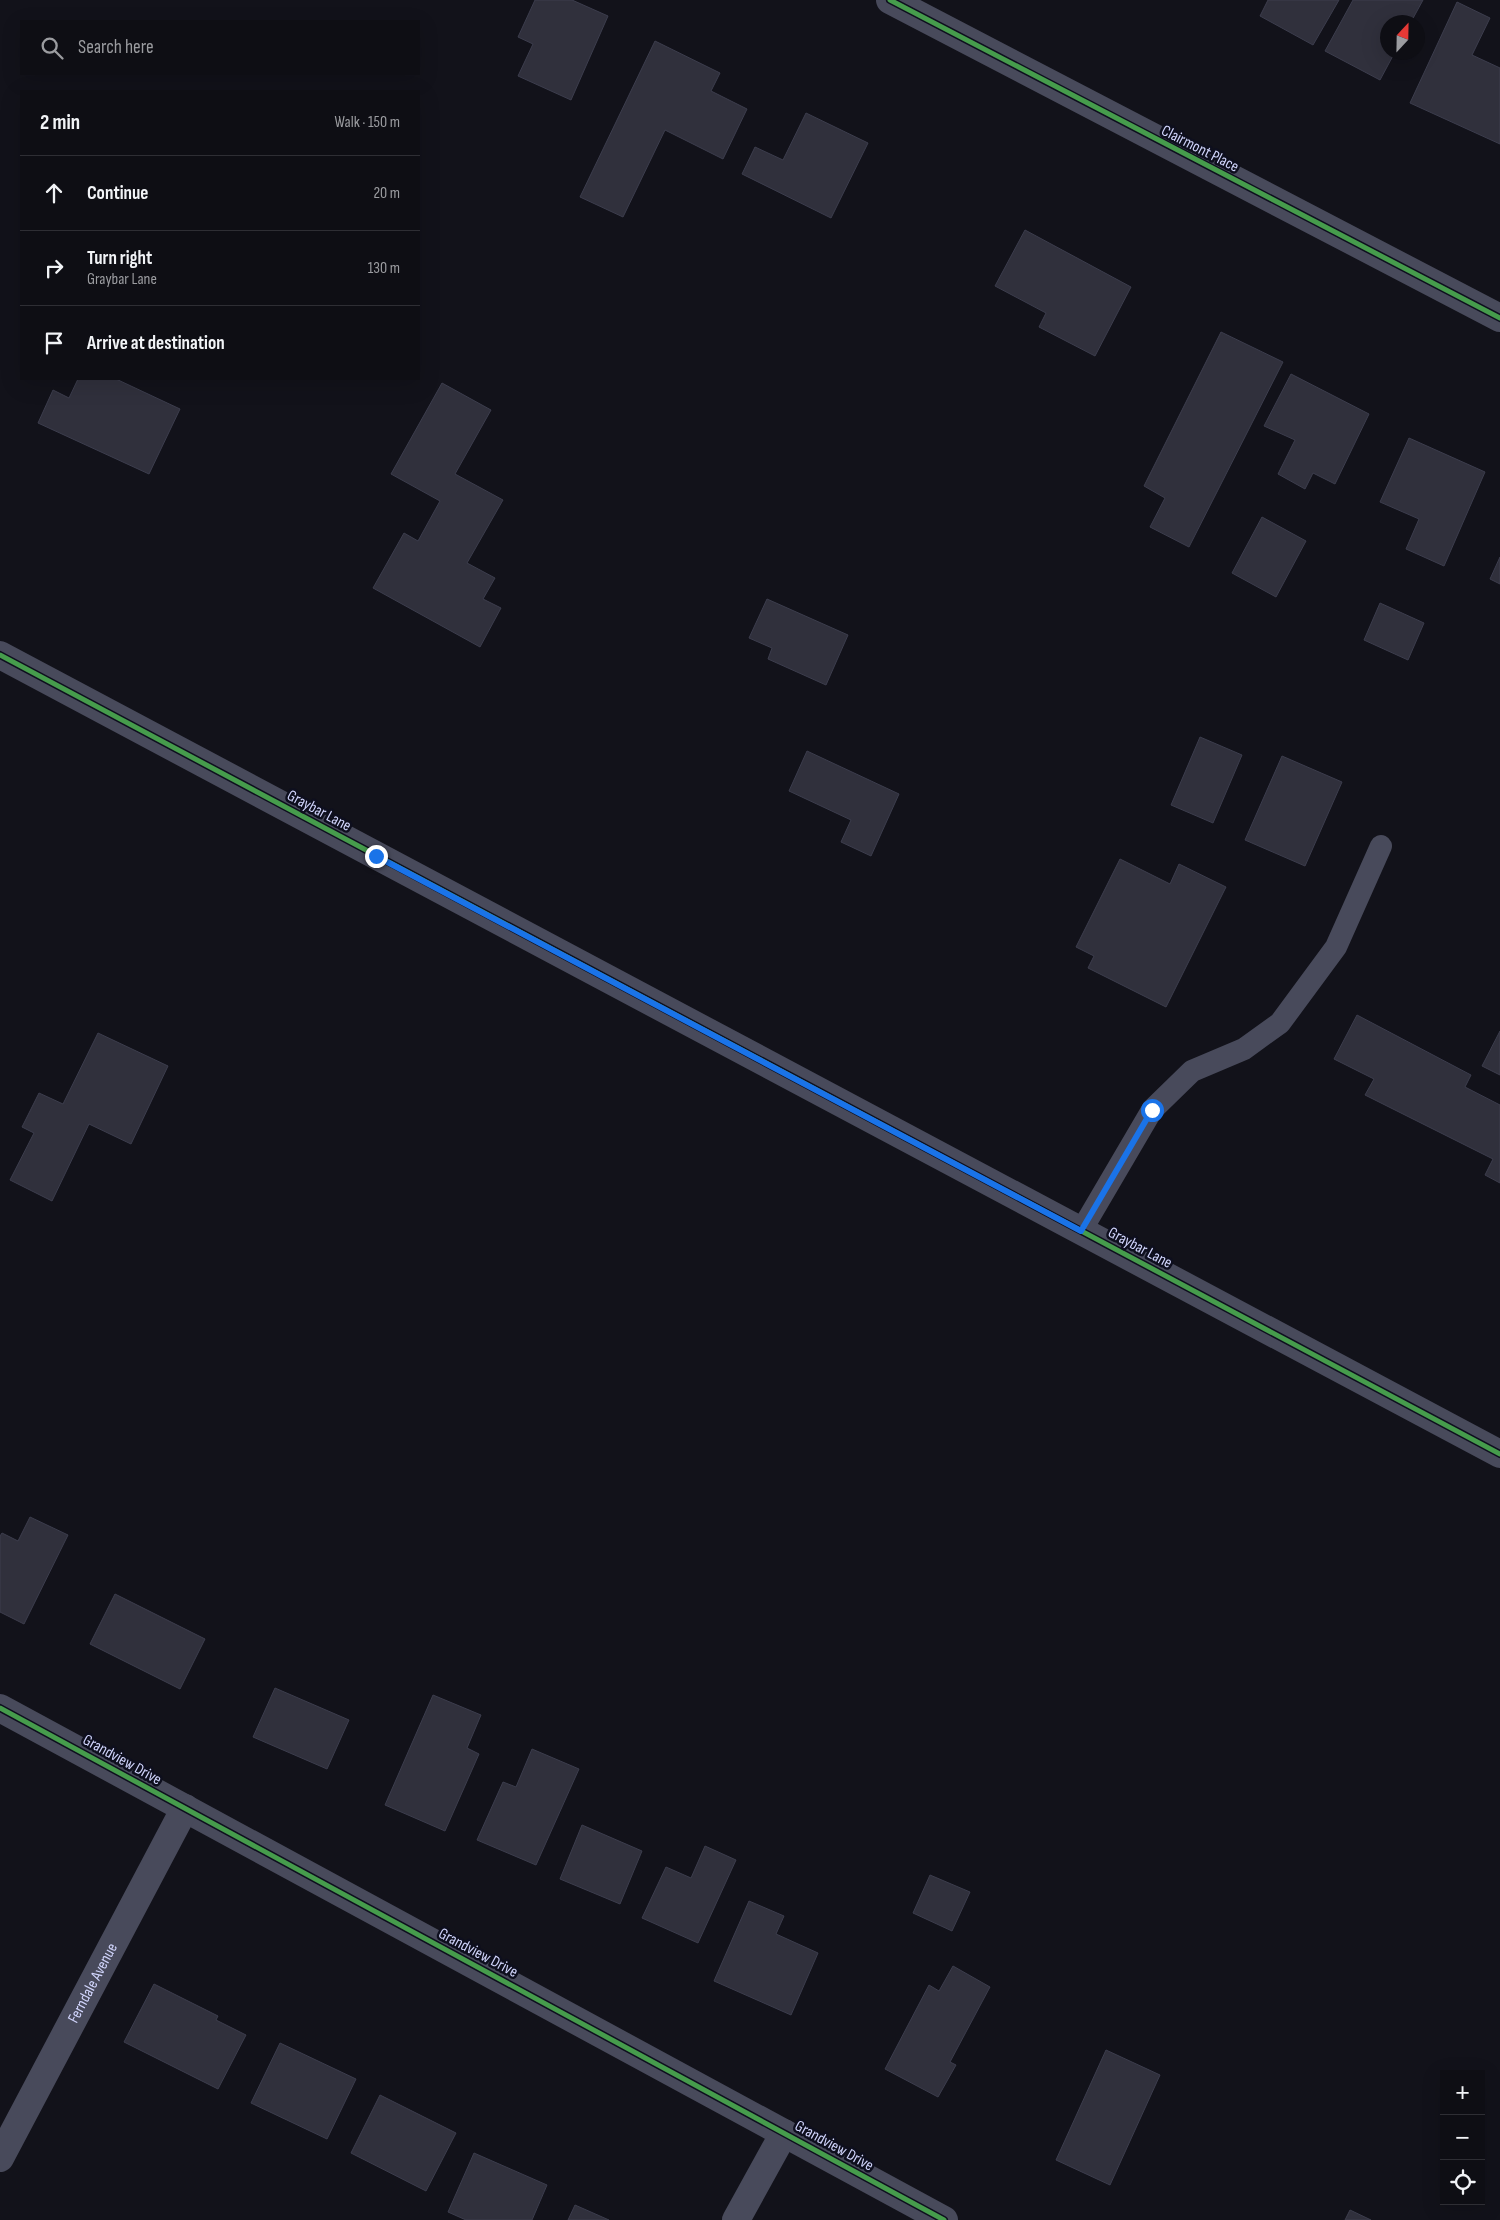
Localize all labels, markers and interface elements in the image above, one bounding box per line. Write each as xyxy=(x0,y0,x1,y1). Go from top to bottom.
north arrow xyxy=(1380,15,1425,60)
search box xyxy=(20,20,420,75)
icon: search xyxy=(38,34,66,62)
text: Search here xyxy=(78,36,154,59)
text: 2 min xyxy=(40,110,80,135)
text: Walk · 150 m xyxy=(335,113,400,132)
street label: Clairmont Place xyxy=(1158,121,1242,177)
icon: ahead xyxy=(40,179,68,207)
text: Continue xyxy=(87,182,148,205)
text: 20 m xyxy=(373,184,400,203)
text: Turn right xyxy=(87,247,152,270)
icon: right xyxy=(40,254,68,282)
text: 130 m xyxy=(368,259,400,278)
text: Graybar Lane xyxy=(87,270,157,289)
icon: arrive xyxy=(40,329,68,357)
text: Arrive at destination xyxy=(87,332,225,355)
street label: Graybar Lane xyxy=(284,786,354,836)
route end xyxy=(365,845,388,868)
route start xyxy=(1141,1099,1164,1122)
street label: Graybar Lane xyxy=(1105,1223,1175,1273)
street label: Grandview Drive xyxy=(79,1731,165,1789)
street label: Grandview Drive xyxy=(435,1924,521,1982)
street label: Ferndale Avenue xyxy=(64,1940,121,2026)
map controls xyxy=(1440,2070,1485,2205)
button: + xyxy=(1440,2070,1485,2115)
button: − xyxy=(1440,2115,1485,2160)
street label: Grandview Drive xyxy=(791,2117,877,2175)
button: locate xyxy=(1440,2160,1485,2205)

